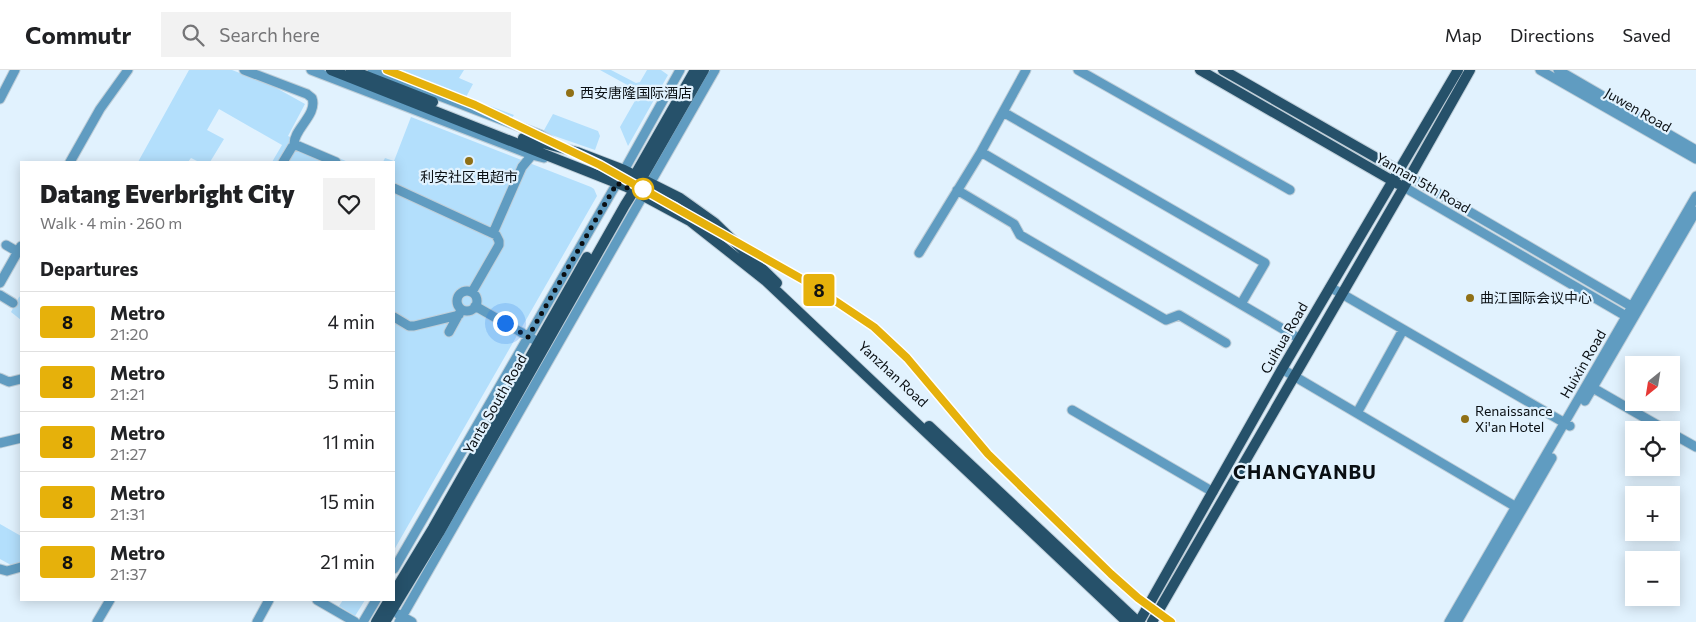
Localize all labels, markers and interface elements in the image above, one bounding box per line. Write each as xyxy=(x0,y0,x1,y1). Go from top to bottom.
search box xyxy=(161,12,511,57)
text: Commutr xyxy=(25,20,131,49)
icon: search xyxy=(179,21,207,49)
text: Search here xyxy=(219,23,320,46)
text: Map xyxy=(1445,24,1482,46)
text: Directions xyxy=(1510,24,1594,46)
text: Saved xyxy=(1622,24,1671,46)
place label: 西安唐隆国际酒店 xyxy=(580,84,692,101)
street label: Juwen Road xyxy=(1602,84,1674,135)
marker: 西安唐隆国际酒店 xyxy=(564,87,576,99)
street label: Yannan 5th Road xyxy=(1373,149,1474,217)
marker: 利安社区电超市 xyxy=(463,155,475,167)
place label: 利安社区电超市 xyxy=(420,168,518,185)
button: heart xyxy=(323,178,375,230)
unlabelled marker xyxy=(632,178,654,200)
text: Datang Everbright City xyxy=(40,179,295,208)
text: Walk · 4 min · 260 m xyxy=(40,213,182,232)
text: Departures xyxy=(40,257,138,280)
line badge: 8 xyxy=(803,274,835,306)
text: 8 xyxy=(813,279,825,301)
place label: 曲江国际会议中心 xyxy=(1480,289,1592,306)
marker: 曲江国际会议中心 xyxy=(1464,292,1476,304)
street label: Cuihua Road xyxy=(1256,299,1311,376)
text: Metro xyxy=(110,301,165,324)
text: 4 min xyxy=(328,310,375,333)
text: 8 xyxy=(62,311,73,333)
your location xyxy=(493,311,518,336)
text: 21:20 xyxy=(110,324,149,343)
street label: Huixin Road xyxy=(1556,326,1609,401)
street label: Yanzhan Road xyxy=(855,337,932,410)
street label: Yanta South Road xyxy=(459,351,530,457)
north arrow xyxy=(1625,356,1680,411)
map controls xyxy=(1625,356,1680,606)
text: Metro xyxy=(110,361,165,384)
text: 5 min xyxy=(328,370,375,393)
text: 8 xyxy=(62,371,73,393)
text: 21:21 xyxy=(110,384,145,403)
place label: Renaissance Xi'an Hotel xyxy=(1475,402,1553,435)
marker: Renaissance Xi'an Hotel xyxy=(1459,413,1471,425)
text: Metro xyxy=(110,421,165,444)
button: locate xyxy=(1625,421,1680,476)
text: 11 min xyxy=(323,430,375,453)
text: 8 xyxy=(62,431,73,453)
text: 21:27 xyxy=(110,444,147,463)
district label: CHANGYANBU xyxy=(1233,460,1377,483)
text: Metro xyxy=(110,481,165,504)
button: + xyxy=(1625,486,1680,541)
text: 15 min xyxy=(320,490,375,513)
text: 8 xyxy=(62,491,73,513)
text: 21:31 xyxy=(110,504,145,523)
text: Metro xyxy=(110,541,165,564)
text: 21 min xyxy=(320,550,375,573)
text: 8 xyxy=(62,551,73,573)
button: − xyxy=(1625,551,1680,606)
text: 21:37 xyxy=(110,564,147,583)

